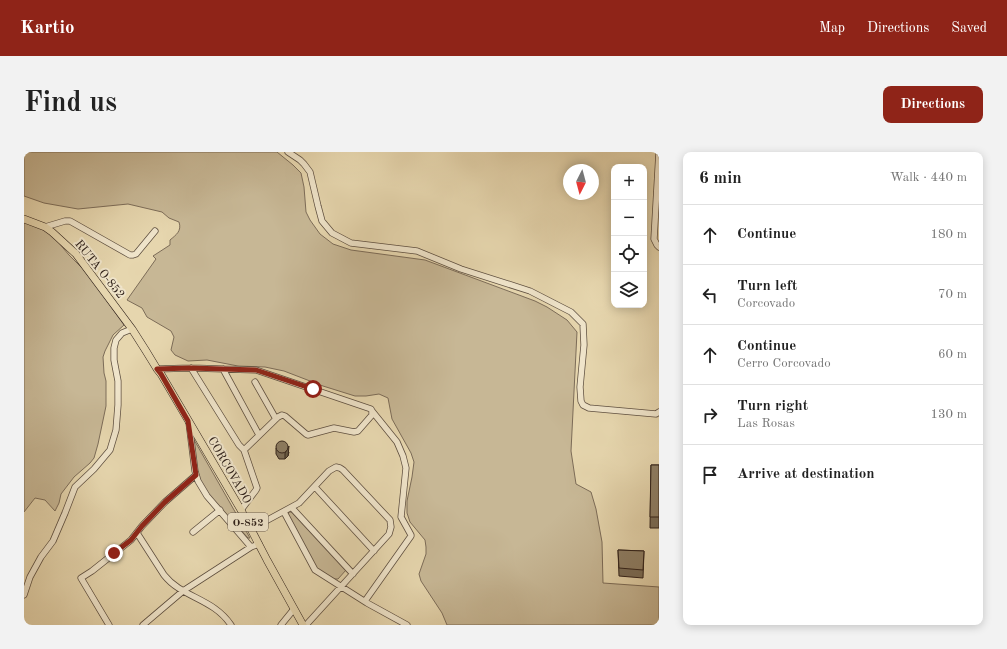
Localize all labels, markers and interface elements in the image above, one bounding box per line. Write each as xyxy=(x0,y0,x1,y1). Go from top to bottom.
text: Kartio xyxy=(20,19,75,38)
text: Map xyxy=(819,21,845,35)
text: Directions xyxy=(867,21,929,35)
text: Saved xyxy=(951,21,987,35)
button: Directions xyxy=(883,86,983,123)
text: Find us xyxy=(24,90,117,118)
north arrow xyxy=(563,164,599,200)
map controls xyxy=(611,164,647,308)
button: + xyxy=(611,164,647,200)
text: 6 min xyxy=(699,170,742,187)
text: Walk · 440 m xyxy=(890,171,967,184)
button: − xyxy=(611,200,647,236)
icon: ahead xyxy=(699,224,721,246)
text: Continue xyxy=(737,227,796,242)
text: 180 m xyxy=(930,228,967,241)
button: locate xyxy=(611,236,647,272)
street label: RUTA O-852 xyxy=(72,237,127,301)
button: layers xyxy=(611,272,647,308)
text: Turn left xyxy=(737,279,797,294)
icon: left xyxy=(699,284,721,306)
text: 70 m xyxy=(938,288,967,301)
text: Corcovado xyxy=(737,297,795,310)
text: Continue xyxy=(737,339,796,354)
icon: ahead xyxy=(699,344,721,366)
text: 60 m xyxy=(938,348,967,361)
text: Cerro Corcovado xyxy=(737,357,831,370)
route start xyxy=(304,380,322,398)
text: Turn right xyxy=(737,399,808,414)
icon: right xyxy=(699,404,721,426)
text: 130 m xyxy=(930,408,967,421)
text: Las Rosas xyxy=(737,417,795,430)
street label: CORCOVADO xyxy=(205,435,253,506)
icon: arrive xyxy=(699,464,721,486)
text: Arrive at destination xyxy=(737,467,875,482)
road number: O-852 xyxy=(228,513,268,531)
route end xyxy=(105,544,123,562)

